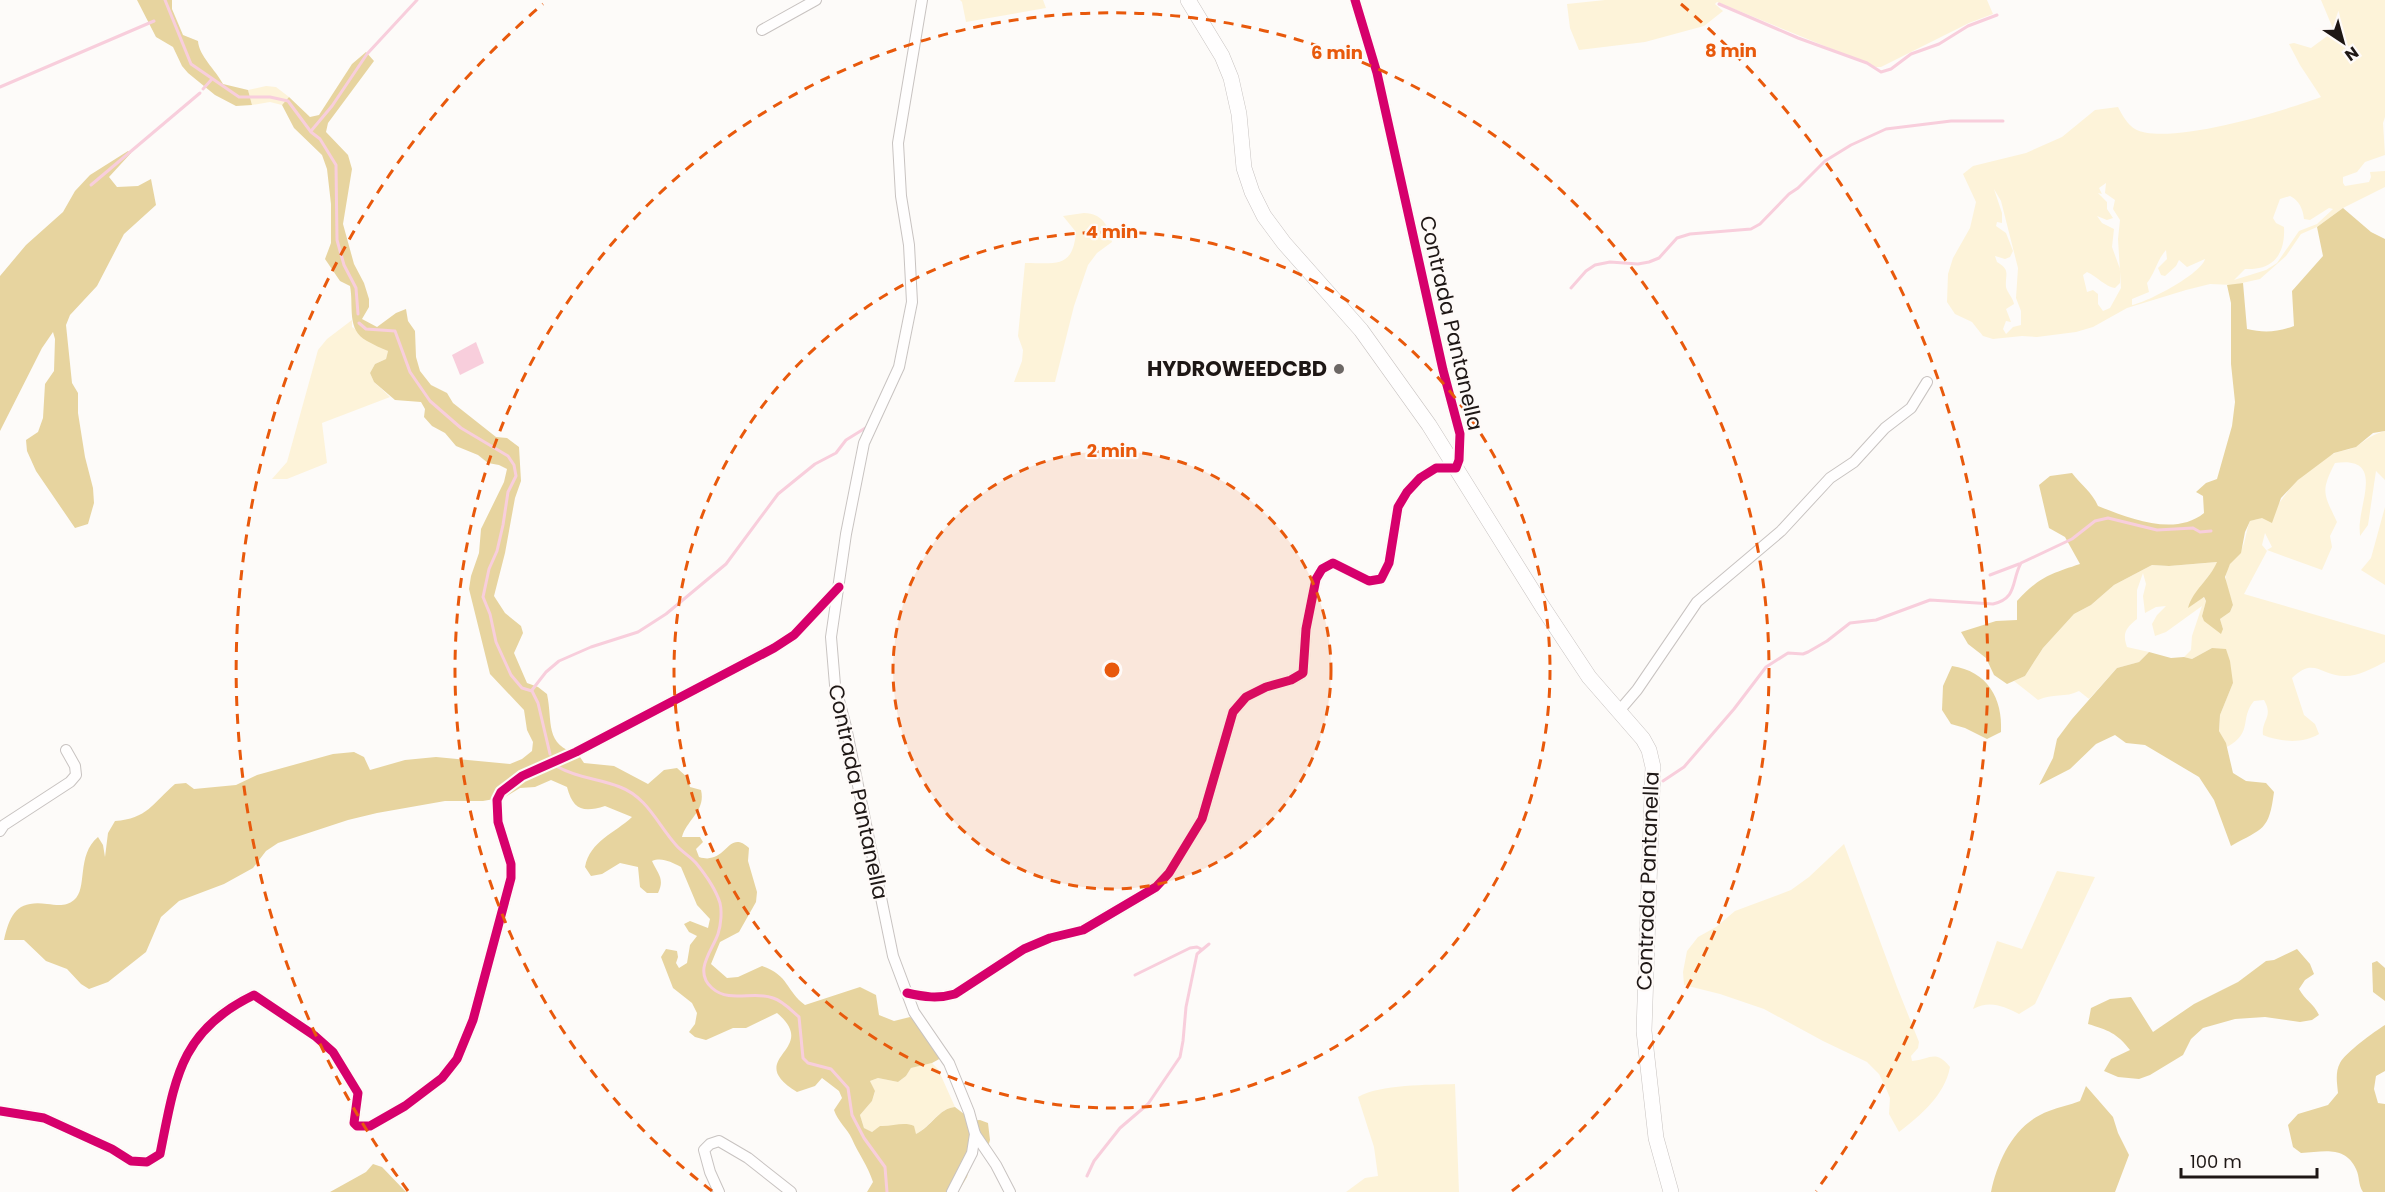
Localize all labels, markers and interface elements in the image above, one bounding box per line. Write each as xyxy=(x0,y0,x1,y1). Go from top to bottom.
north arrow xyxy=(2313,12,2373,72)
text: 8 min xyxy=(1705,38,1757,63)
text: 6 min xyxy=(1311,40,1363,65)
text: N xyxy=(2340,41,2363,67)
street label: Contrada Pantanella xyxy=(1413,213,1490,433)
text: 4 min xyxy=(1086,219,1138,244)
place label: HYDROWEEDCBD xyxy=(1147,354,1327,383)
marker: HYDROWEEDCBD xyxy=(1332,362,1346,376)
text: 2 min xyxy=(1087,438,1137,463)
centre of rings xyxy=(1102,660,1122,680)
street label: Contrada Pantanella xyxy=(821,682,895,902)
street label: Contrada Pantanella xyxy=(1629,771,1666,991)
scale bar xyxy=(2181,1141,2318,1179)
text: 100 m xyxy=(2190,1149,2242,1174)

